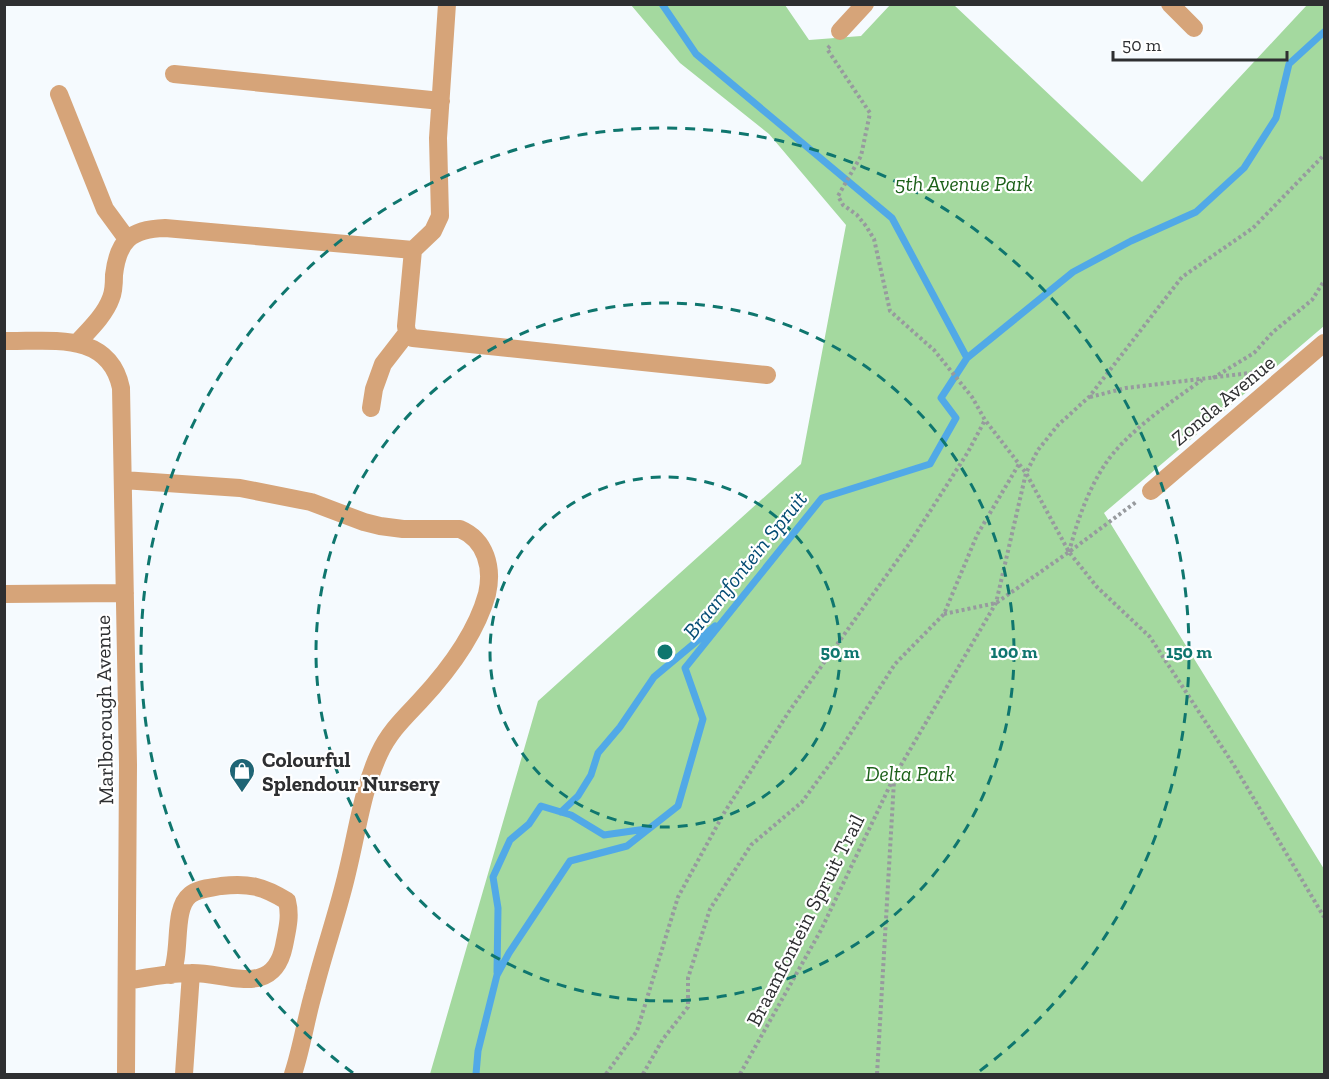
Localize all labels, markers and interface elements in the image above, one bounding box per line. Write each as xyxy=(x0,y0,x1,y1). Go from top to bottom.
scale bar xyxy=(1113,24,1287,62)
text: 50 m xyxy=(1122,34,1162,56)
park label: 5th Avenue Park xyxy=(895,171,1033,196)
street label: Zonda Avenue xyxy=(1166,349,1280,450)
water label: Braamfontein Spruit xyxy=(677,485,813,644)
street label: Marlborough Avenue xyxy=(90,615,118,805)
text: 50 m xyxy=(821,641,860,663)
text: 100 m xyxy=(990,641,1038,663)
text: 150 m xyxy=(1166,641,1212,663)
centre of rings xyxy=(655,642,675,662)
place label: Colourful Splendour Nursery xyxy=(262,747,440,796)
shop icon: Colourful Splendour Nursery xyxy=(227,756,257,794)
park label: Delta Park xyxy=(865,761,955,786)
street label: Braamfontein Spruit Trail xyxy=(741,810,869,1030)

